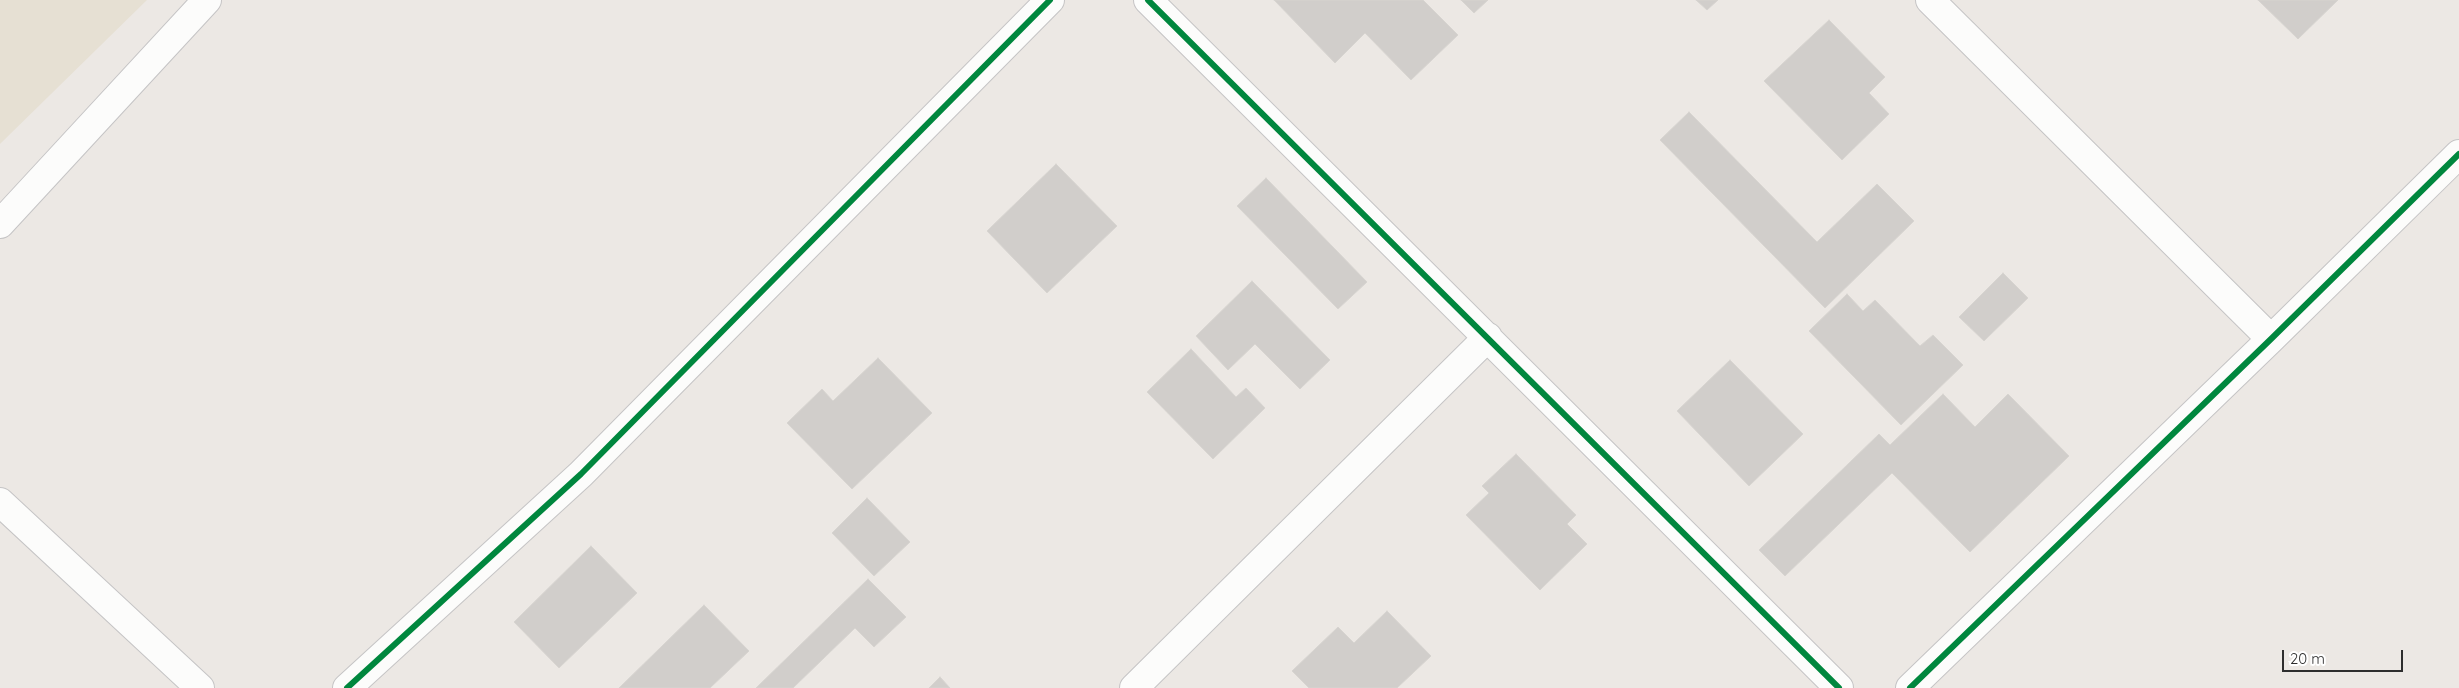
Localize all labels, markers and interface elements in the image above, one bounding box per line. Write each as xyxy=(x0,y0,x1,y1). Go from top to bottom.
scale bar xyxy=(2284,640,2405,672)
text: 20 m xyxy=(2290,649,2325,668)

